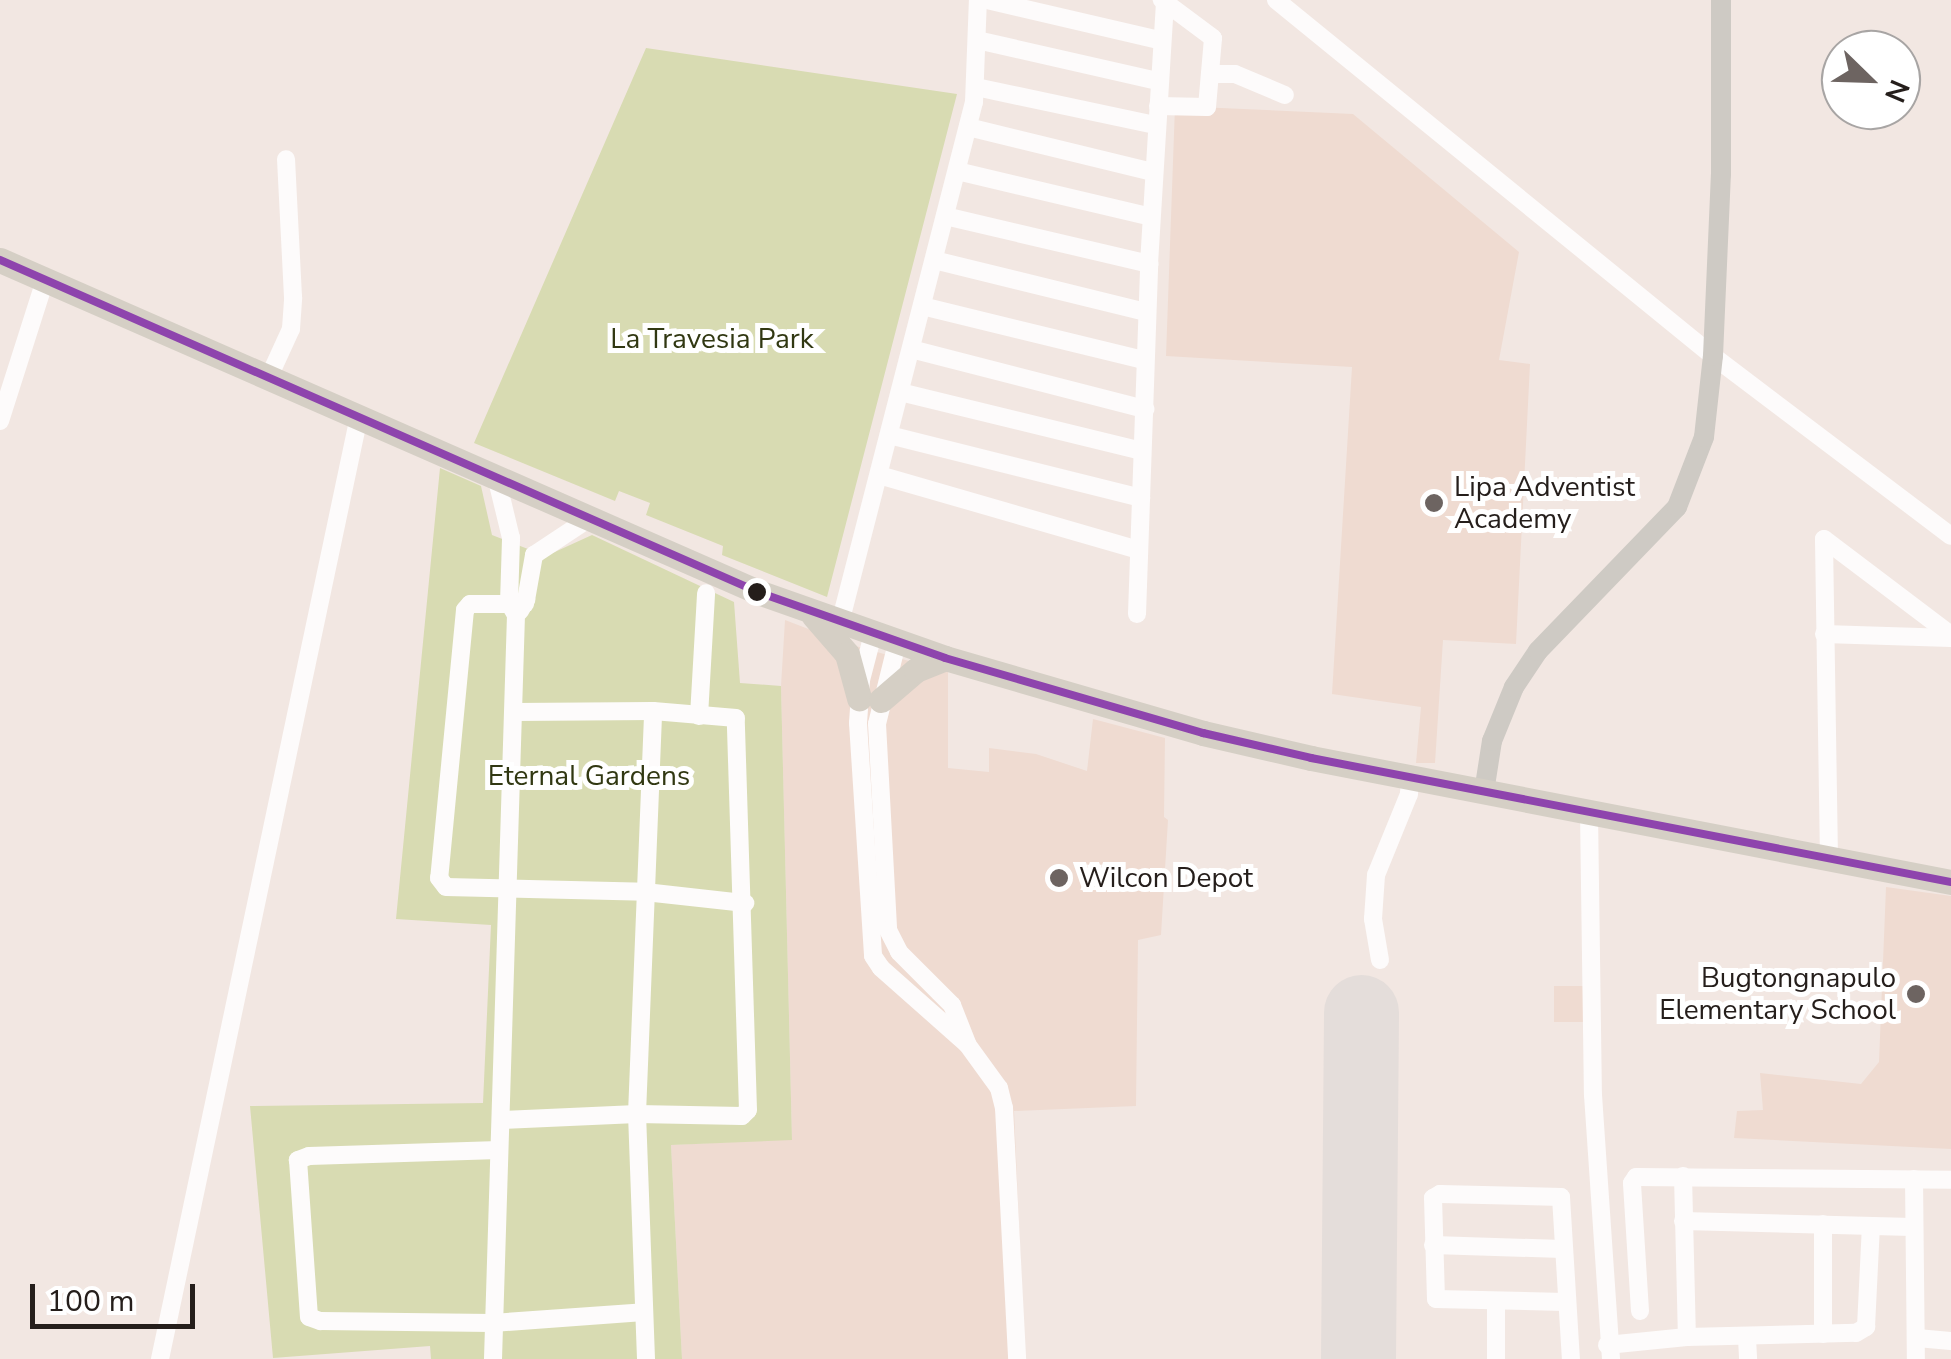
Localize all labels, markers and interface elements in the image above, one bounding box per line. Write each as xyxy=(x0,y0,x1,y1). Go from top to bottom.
north arrow xyxy=(1821,30,1921,130)
text: N xyxy=(1875,74,1918,108)
park label: La Travesia Park xyxy=(610,322,814,356)
place label: Lipa Adventist Academy xyxy=(1454,470,1635,536)
marker: Lipa Adventist Academy xyxy=(1423,492,1445,514)
unlabelled marker xyxy=(747,582,767,602)
park label: Eternal Gardens xyxy=(488,759,690,793)
place label: Wilcon Depot xyxy=(1079,861,1253,895)
marker: Wilcon Depot xyxy=(1048,867,1070,889)
place label: Bugtongnapulo Elementary School xyxy=(1659,961,1896,1027)
marker: Bugtongnapulo Elementary School xyxy=(1905,983,1927,1005)
scale bar xyxy=(35,1264,200,1326)
text: 100 m xyxy=(47,1281,134,1322)

